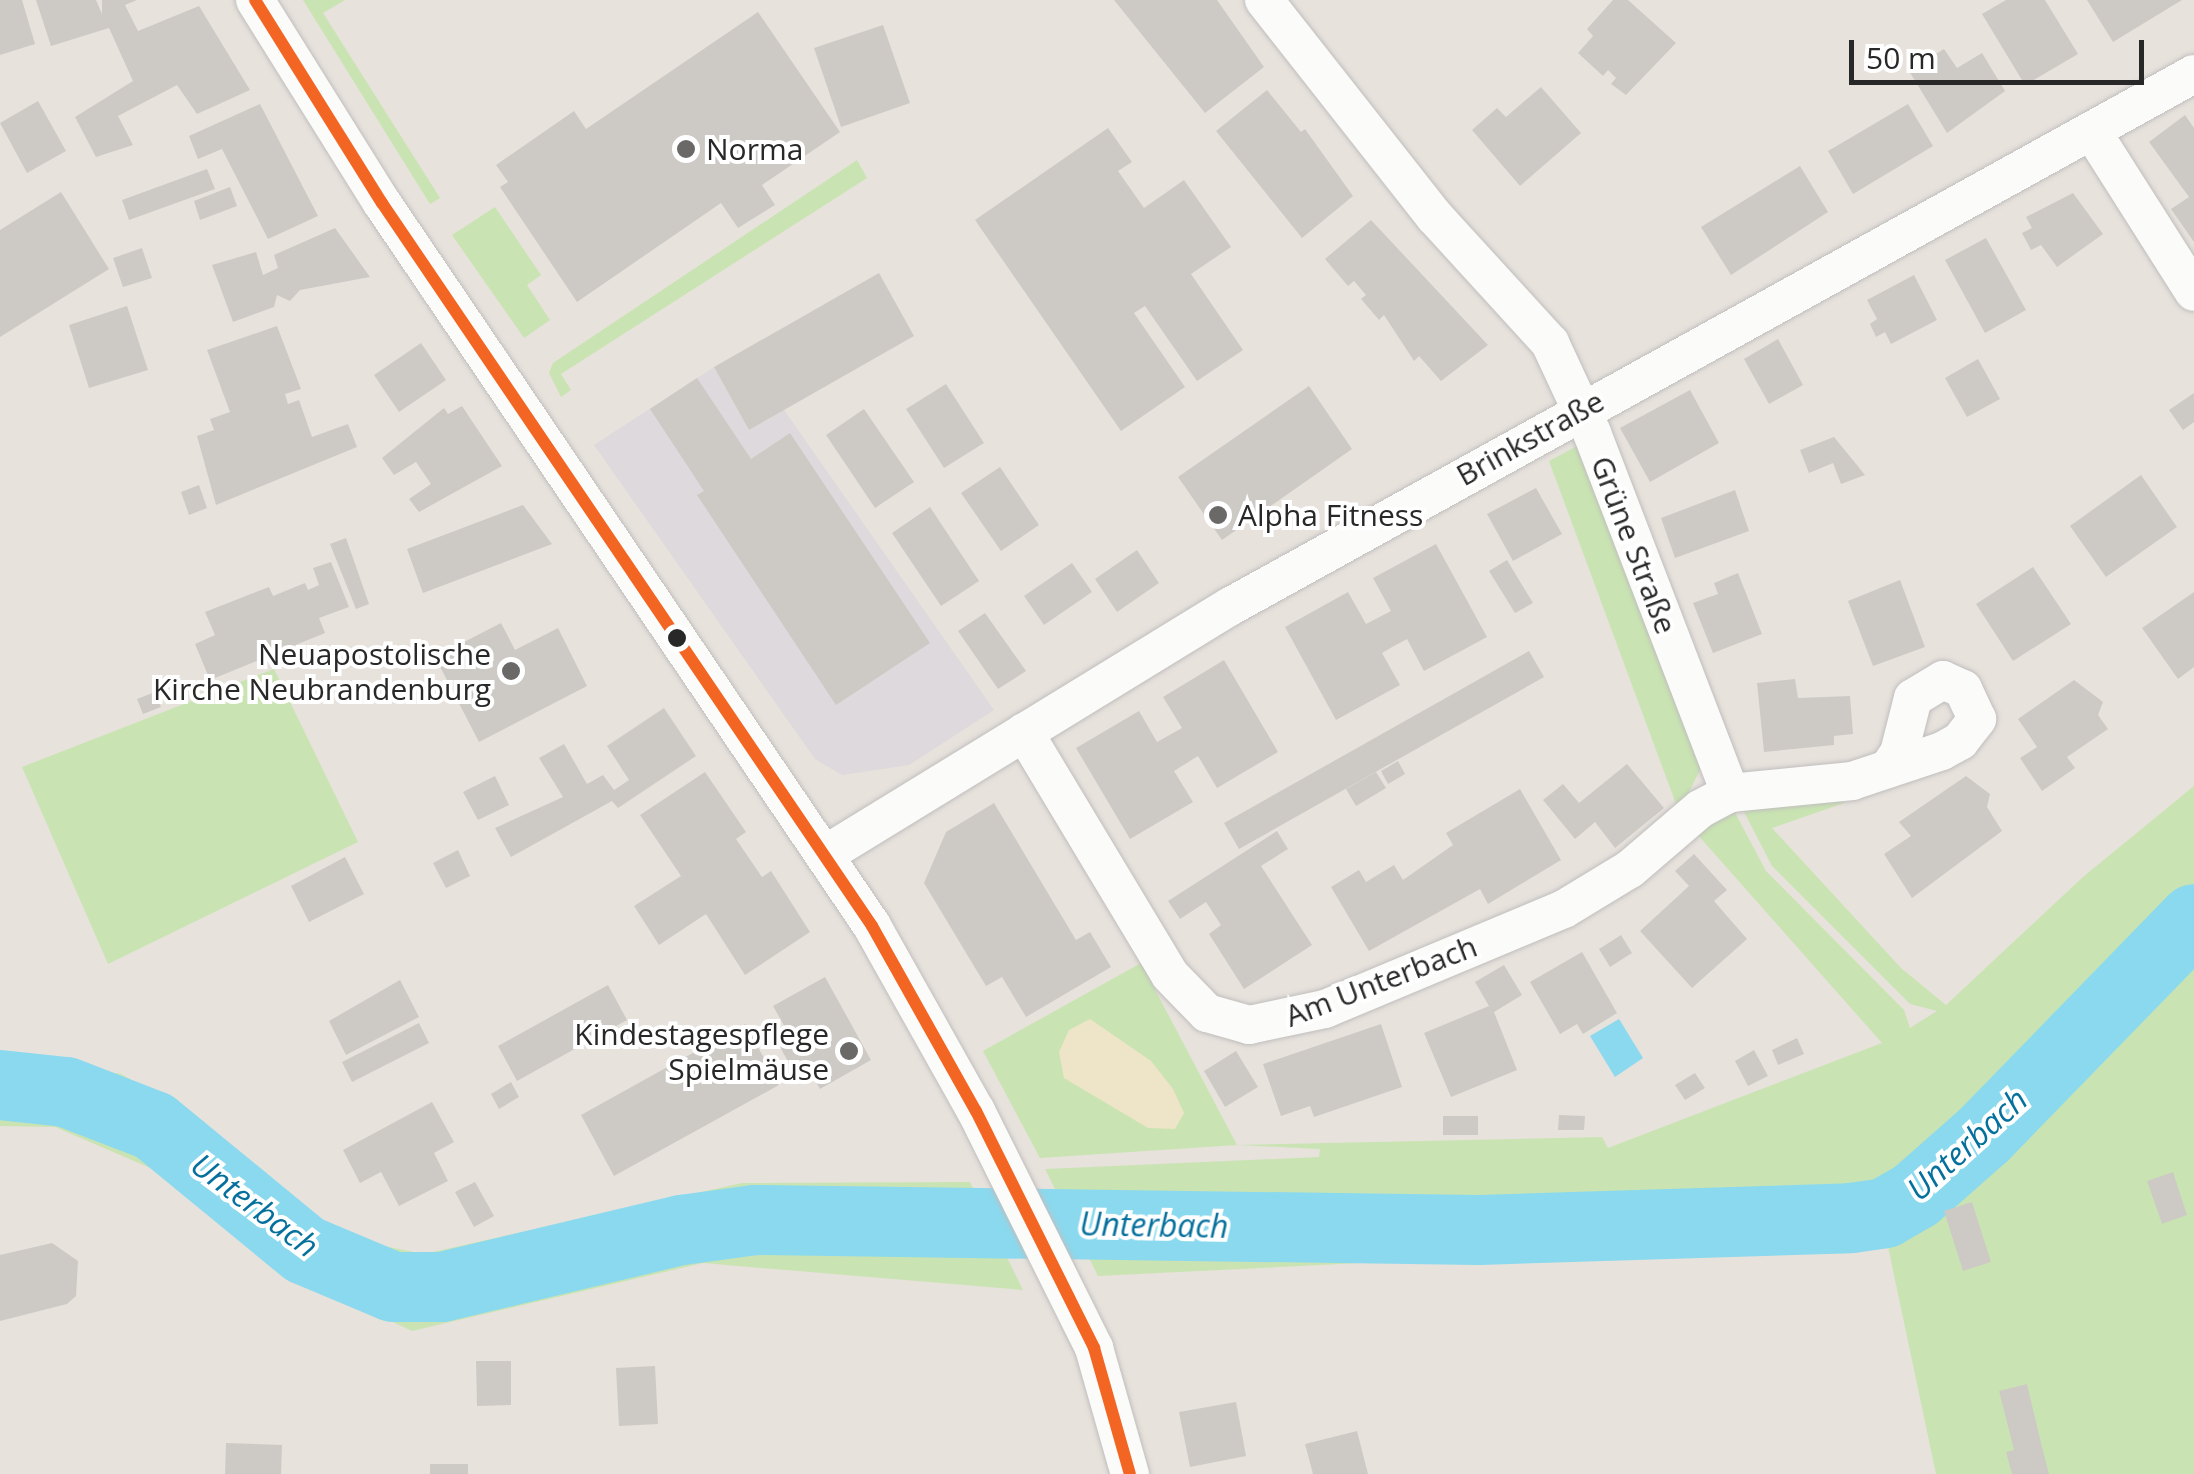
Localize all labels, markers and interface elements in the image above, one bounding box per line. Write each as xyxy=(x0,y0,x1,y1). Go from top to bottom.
scale bar xyxy=(1854,20,2149,82)
text: 50 m xyxy=(1866,37,1936,78)
place label: Norma xyxy=(706,131,803,167)
marker: Norma xyxy=(675,138,697,160)
street label: Brinkstraße xyxy=(1450,383,1610,493)
street label: Grüne Straße xyxy=(1584,451,1684,639)
place label: Alpha Fitness xyxy=(1238,497,1423,533)
marker: Alpha Fitness xyxy=(1207,504,1229,526)
unlabelled marker xyxy=(667,628,687,648)
place label: Neuapostolische Kirche Neubrandenburg xyxy=(153,636,491,706)
marker: Neuapostolische Kirche Neubrandenburg xyxy=(500,660,522,682)
street label: Am Unterbach xyxy=(1280,928,1482,1034)
place label: Kindestagespflege Spielmäuse xyxy=(574,1016,829,1086)
marker: Kindestagespflege Spielmäuse xyxy=(838,1040,860,1062)
water label: Unterbach xyxy=(1899,1080,2035,1208)
water label: Unterbach xyxy=(184,1145,326,1265)
water label: Unterbach xyxy=(1079,1205,1229,1245)

